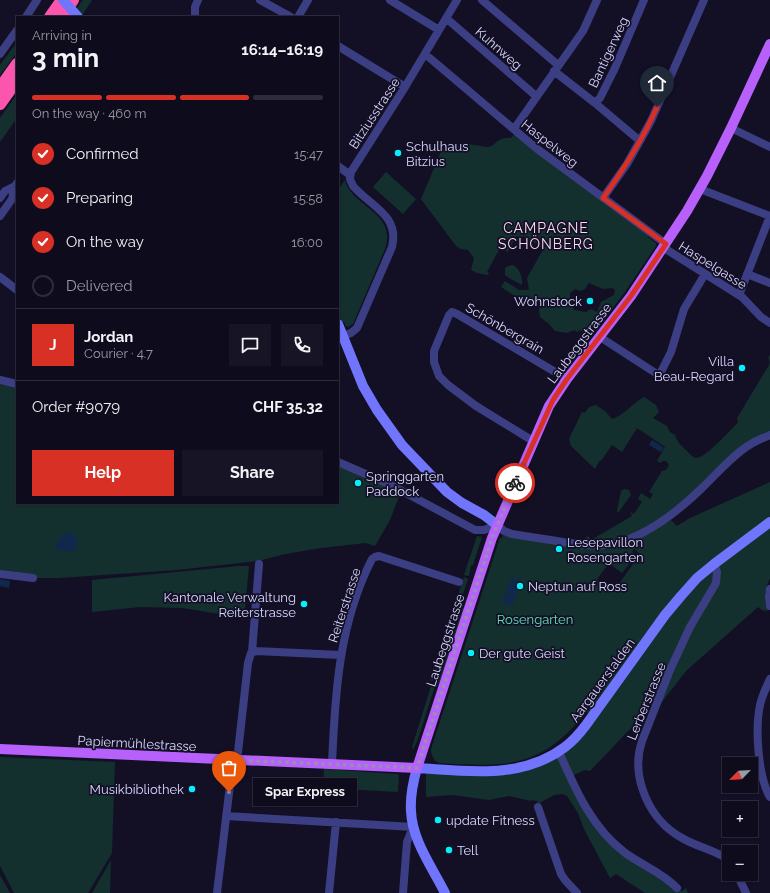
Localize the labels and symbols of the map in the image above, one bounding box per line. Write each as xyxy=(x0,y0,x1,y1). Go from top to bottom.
street label: Bantigerweg xyxy=(585,14,631,90)
street label: Kuhnweg xyxy=(472,24,525,73)
pin xyxy=(640,66,674,107)
street label: Bitziusstrasse xyxy=(346,75,403,152)
street label: Haspelweg xyxy=(518,117,581,170)
place label: Schulhaus Bitzius xyxy=(406,139,469,169)
marker: Schulhaus Bitzius xyxy=(393,148,403,158)
district label: CAMPAGNE SCHÖNBERG xyxy=(498,220,594,252)
street label: Haspelgasse xyxy=(676,239,750,292)
place label: Wohnstock xyxy=(514,294,582,309)
marker: Wohnstock xyxy=(585,296,595,306)
street label: Schönbergrain xyxy=(463,300,547,357)
street label: Laubeggstrasse xyxy=(544,300,615,386)
place label: Villa Beau-Regard xyxy=(654,354,734,384)
marker: Villa Beau-Regard xyxy=(737,363,747,373)
courier xyxy=(495,463,535,503)
place label: Springgarten Paddock xyxy=(366,469,444,499)
marker: Springgarten Paddock xyxy=(353,478,363,488)
place label: Lesepavillon Rosengarten xyxy=(567,535,644,565)
marker: Lesepavillon Rosengarten xyxy=(554,544,564,554)
street label: Reiterstrasse xyxy=(325,566,364,644)
place label: Neptun auf Ross xyxy=(528,579,627,594)
marker: Neptun auf Ross xyxy=(515,581,525,591)
place label: Kantonale Verwaltung Reiterstrasse xyxy=(163,590,296,620)
street label: Laubeggstrasse xyxy=(423,592,468,688)
marker: Kantonale Verwaltung Reiterstrasse xyxy=(299,599,309,609)
park label: Rosengarten xyxy=(497,612,573,627)
street label: Aargauerstalden xyxy=(567,636,638,725)
place label: Der gute Geist xyxy=(479,646,565,661)
marker: Der gute Geist xyxy=(466,648,476,658)
street label: Lerberstrasse xyxy=(624,660,669,742)
street label: Papiermühlestrasse xyxy=(77,733,197,754)
pin xyxy=(212,751,246,792)
north arrow xyxy=(722,757,758,793)
callout: Spar Express xyxy=(253,778,357,806)
place label: Musikbibliothek xyxy=(90,782,184,797)
marker: Musikbibliothek xyxy=(187,784,197,794)
place label: update Fitness xyxy=(446,813,535,828)
marker: update Fitness xyxy=(433,815,443,825)
place label: Tell xyxy=(457,843,479,858)
marker: Tell xyxy=(444,845,454,855)

